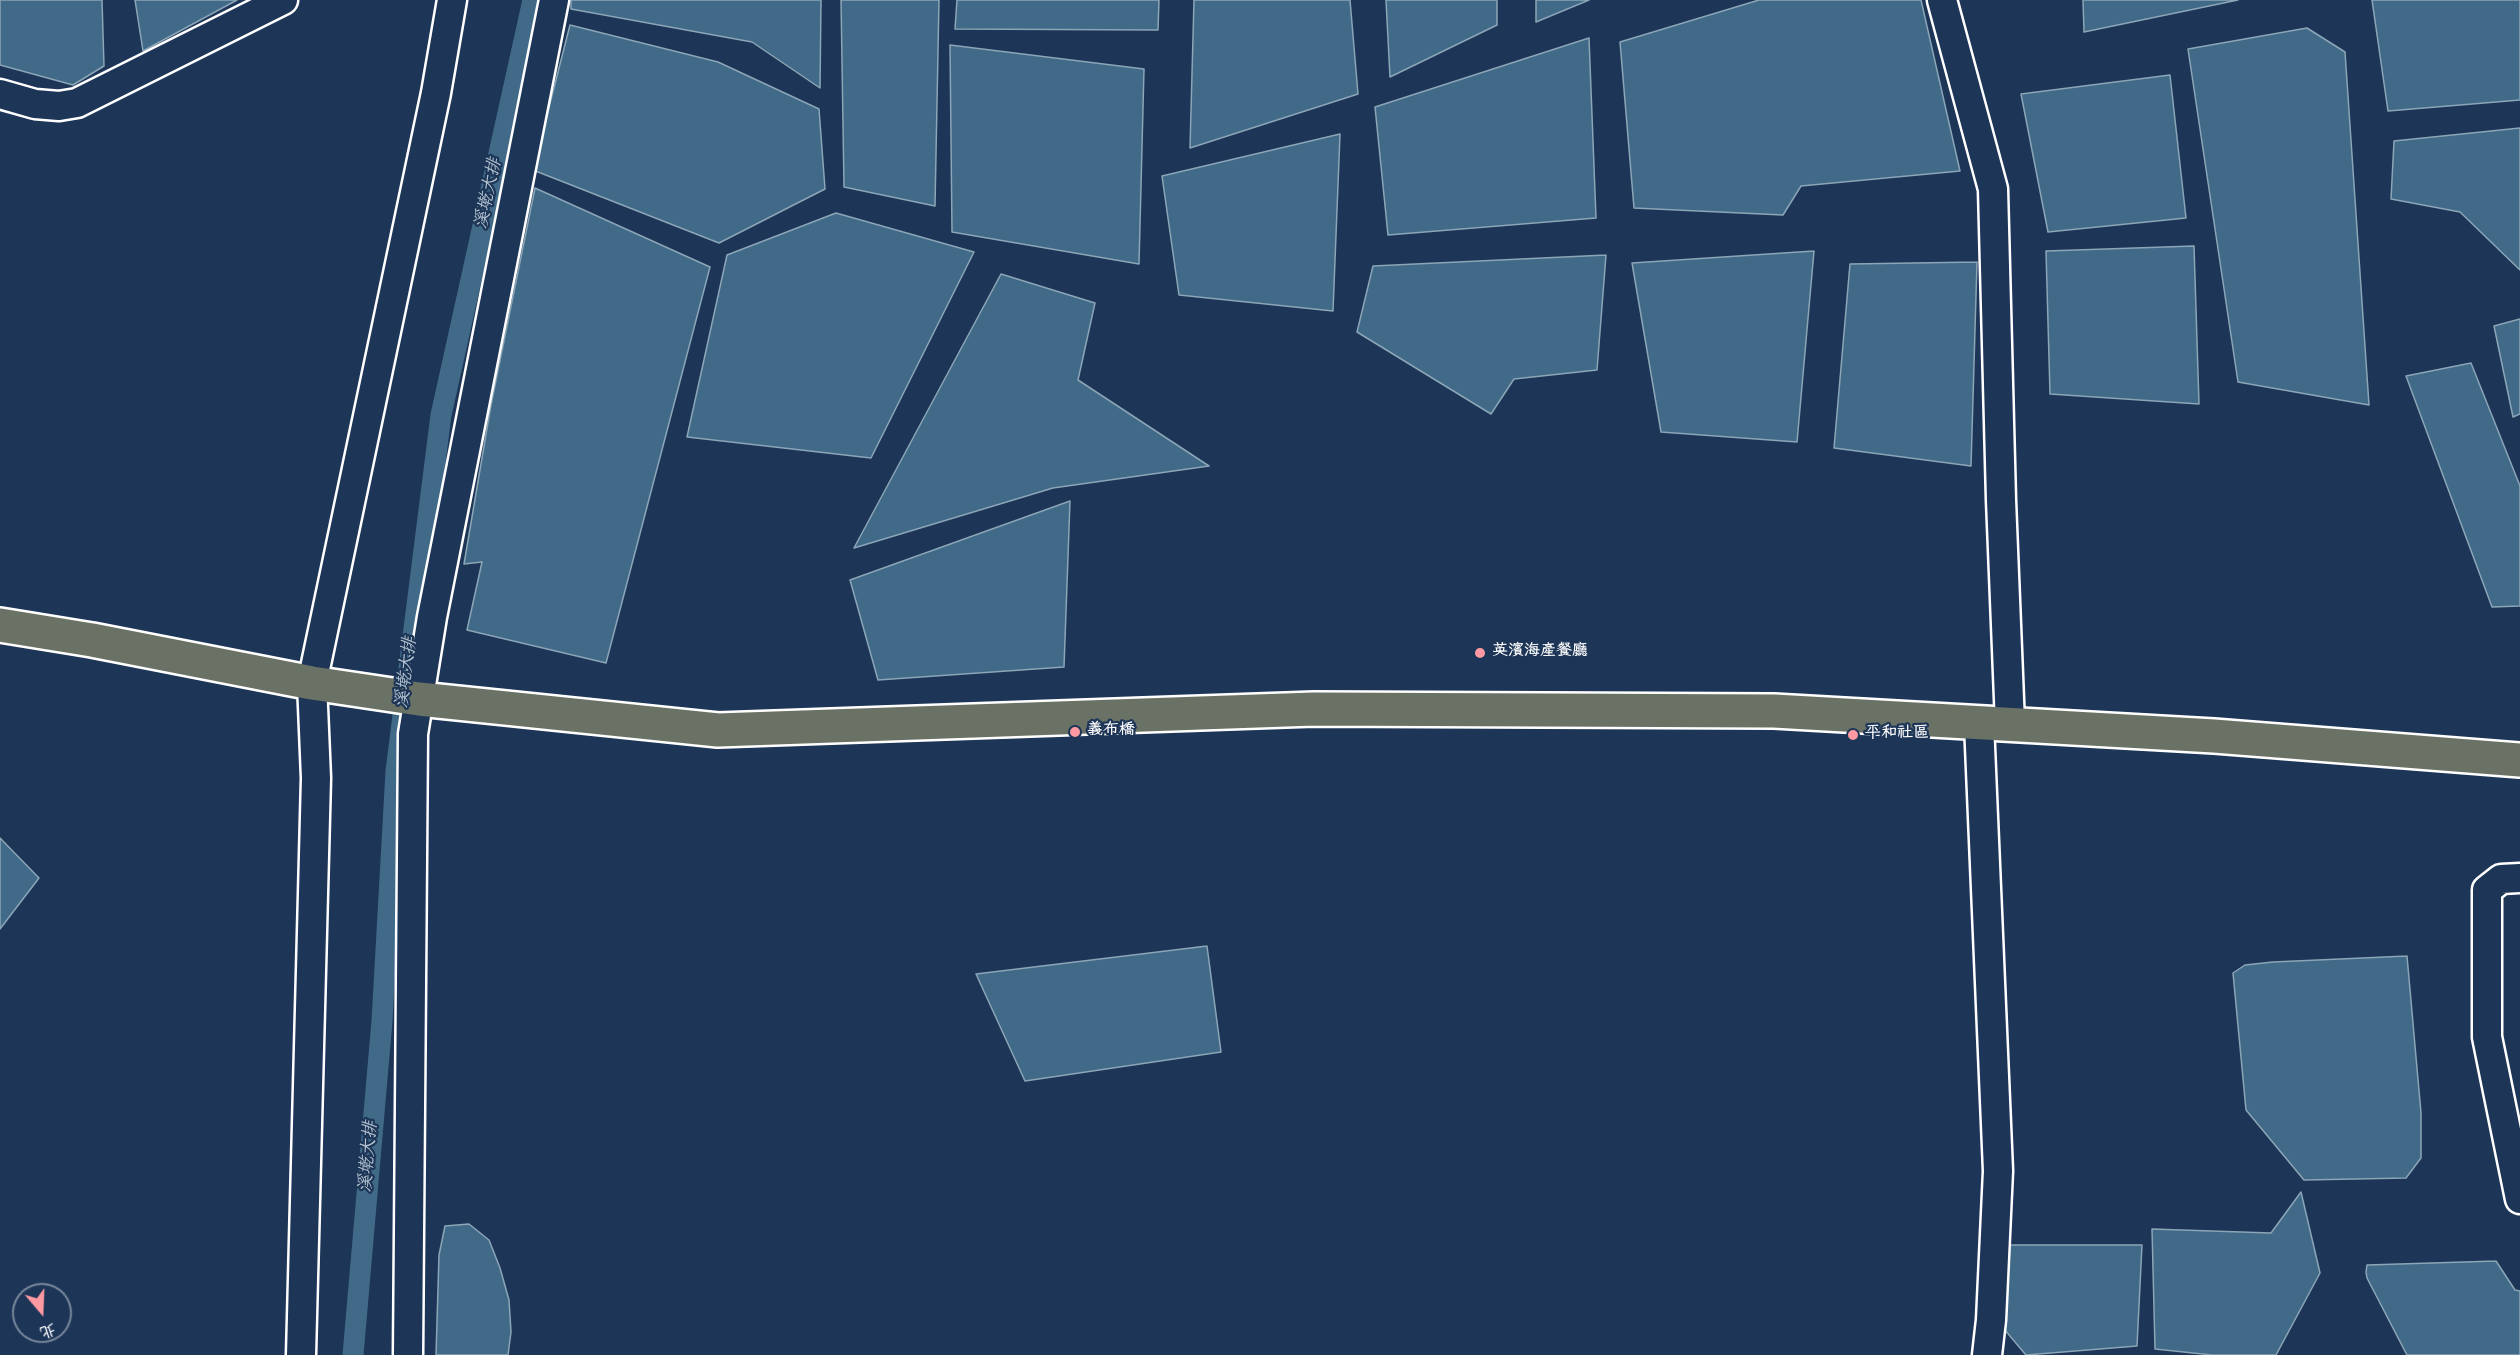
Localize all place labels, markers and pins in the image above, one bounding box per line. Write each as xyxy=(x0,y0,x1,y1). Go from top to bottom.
place label: 英濱海產餐廳 xyxy=(1492,643,1588,663)
marker: 英濱海產餐廳 xyxy=(1473,646,1487,660)
place label: 義布橋 xyxy=(1087,722,1135,742)
marker: 義布橋 xyxy=(1068,725,1082,739)
place label: 平和社區 xyxy=(1865,725,1929,745)
marker: 平和社區 xyxy=(1846,728,1860,742)

